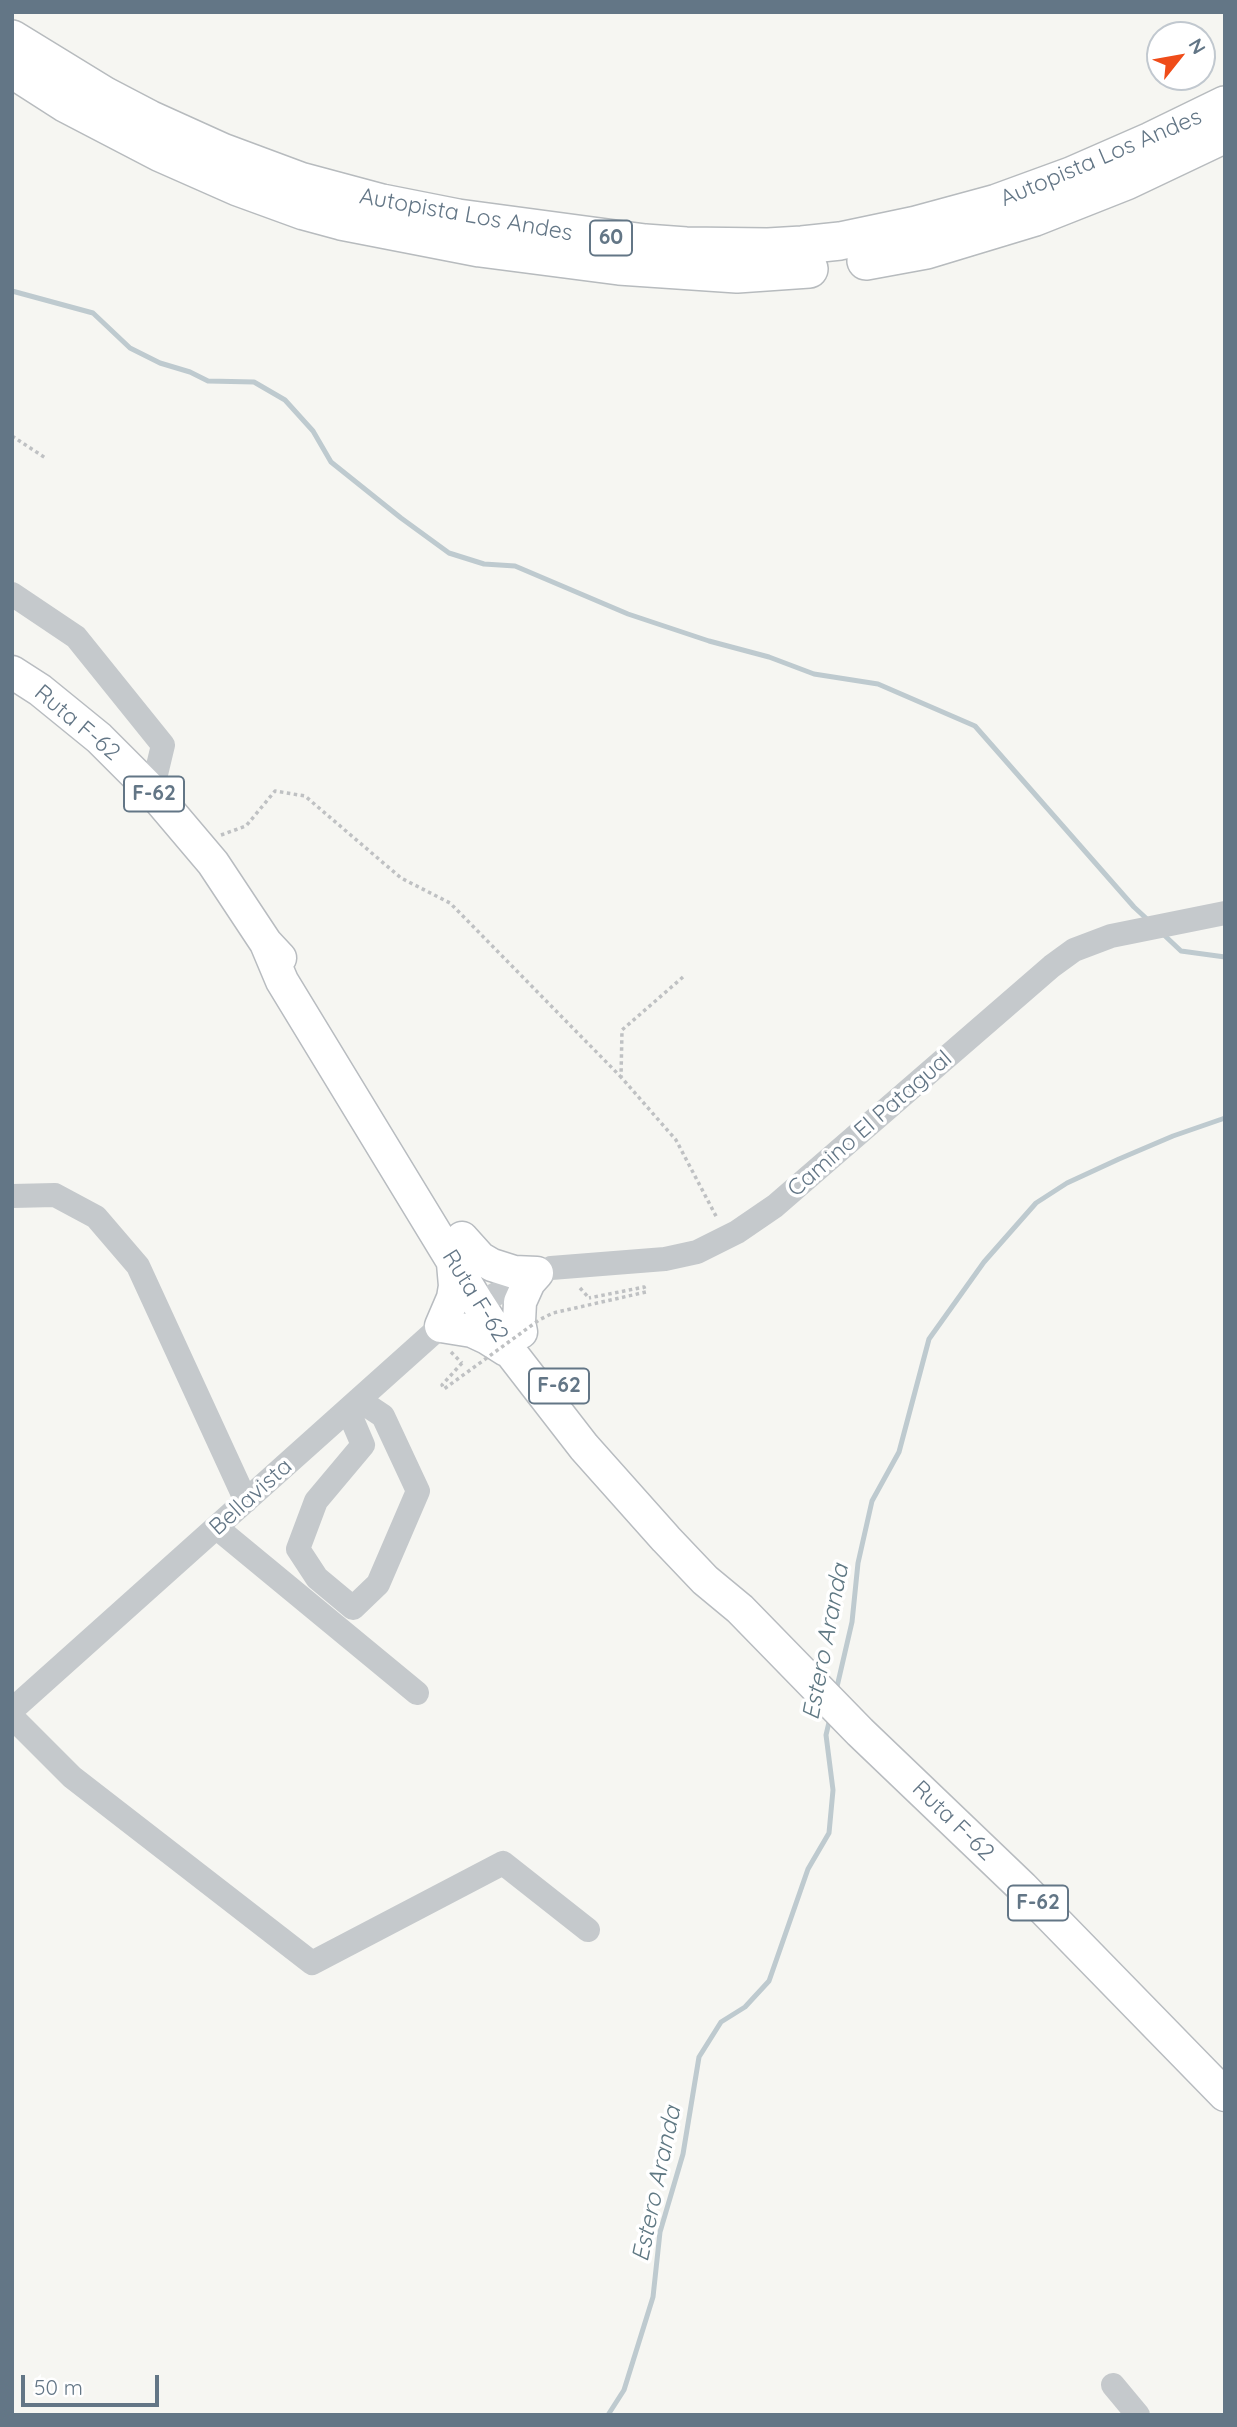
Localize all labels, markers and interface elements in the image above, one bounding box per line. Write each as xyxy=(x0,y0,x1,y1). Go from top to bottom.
north arrow xyxy=(1146,21,1216,91)
text: N xyxy=(1183,34,1211,58)
street label: Autopista Los Andes xyxy=(996,103,1206,213)
street label: Autopista Los Andes xyxy=(357,183,575,247)
road number: 60 xyxy=(590,220,632,256)
street label: Ruta F-62 xyxy=(29,679,125,767)
road number: F-62 xyxy=(124,776,184,812)
street label: Camino El Patagual xyxy=(782,1045,958,1203)
street label: Ruta F-62 xyxy=(436,1245,514,1347)
road number: F-62 xyxy=(529,1368,589,1404)
street label: Bellavista xyxy=(204,1453,298,1541)
water label: Estero Aranda xyxy=(797,1562,855,1722)
street label: Ruta F-62 xyxy=(906,1775,1000,1867)
road number: F-62 xyxy=(1008,1885,1068,1920)
water label: Estero Aranda xyxy=(626,2104,688,2264)
scale bar xyxy=(24,2360,163,2404)
text: 50 m xyxy=(34,2374,83,2400)

